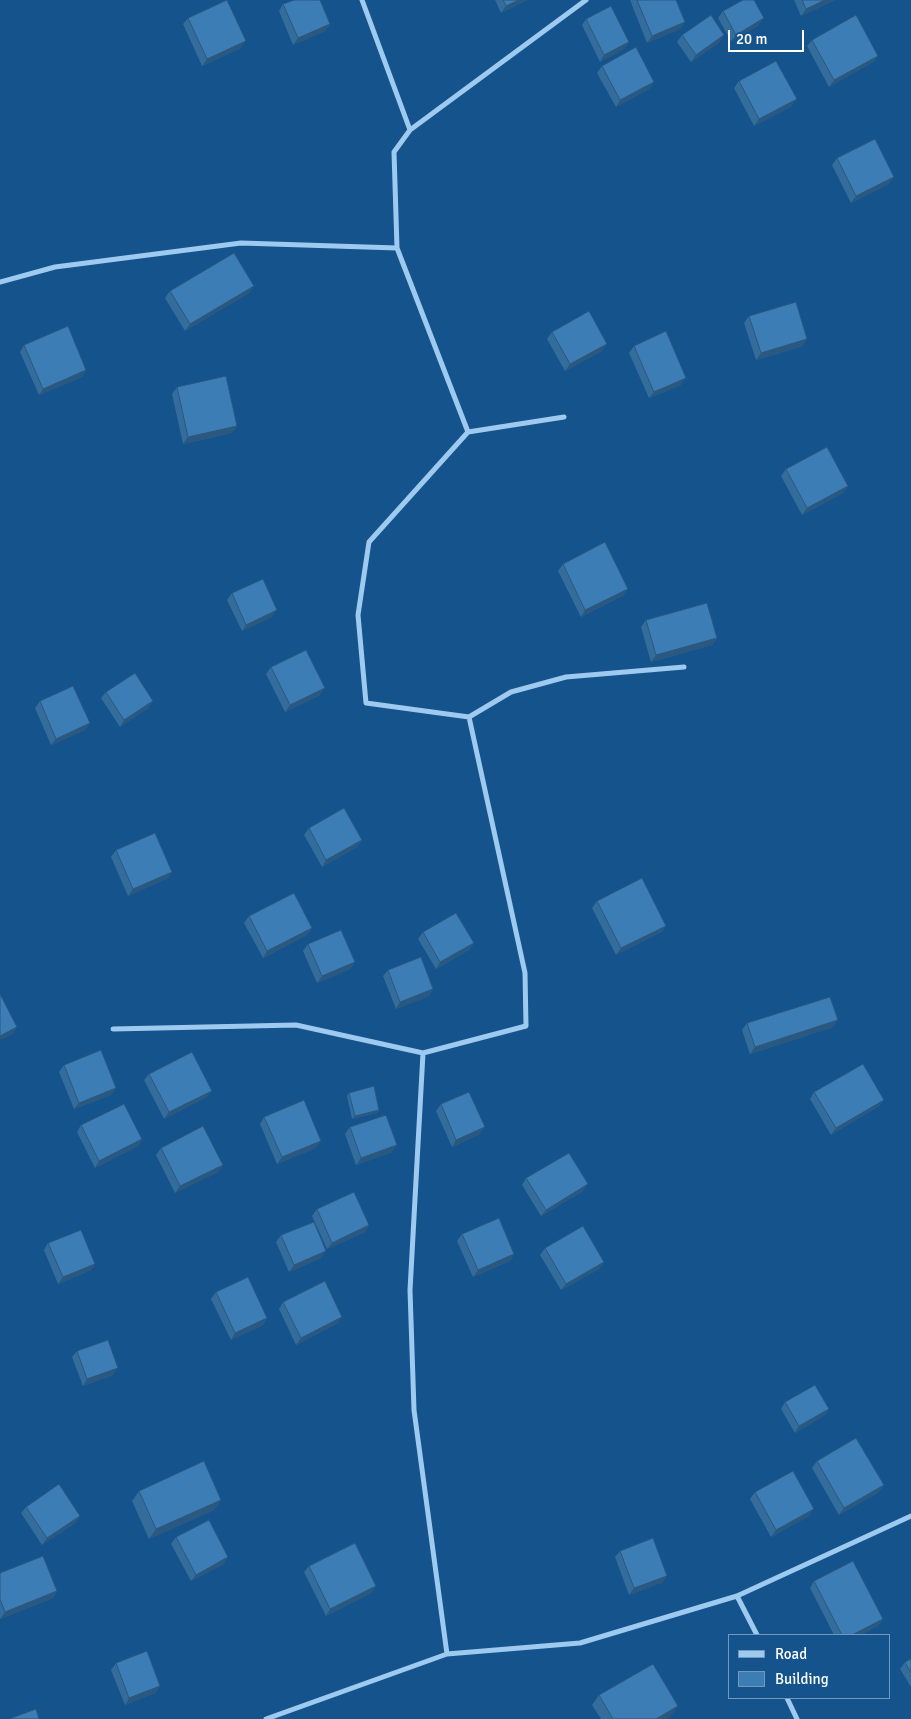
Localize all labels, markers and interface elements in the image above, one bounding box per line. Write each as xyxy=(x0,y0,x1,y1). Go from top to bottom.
scale bar xyxy=(731,20,807,52)
text: 20 m xyxy=(736,30,767,48)
legend xyxy=(728,1634,891,1699)
text: Road xyxy=(775,1645,807,1663)
text: Building xyxy=(775,1670,829,1688)

